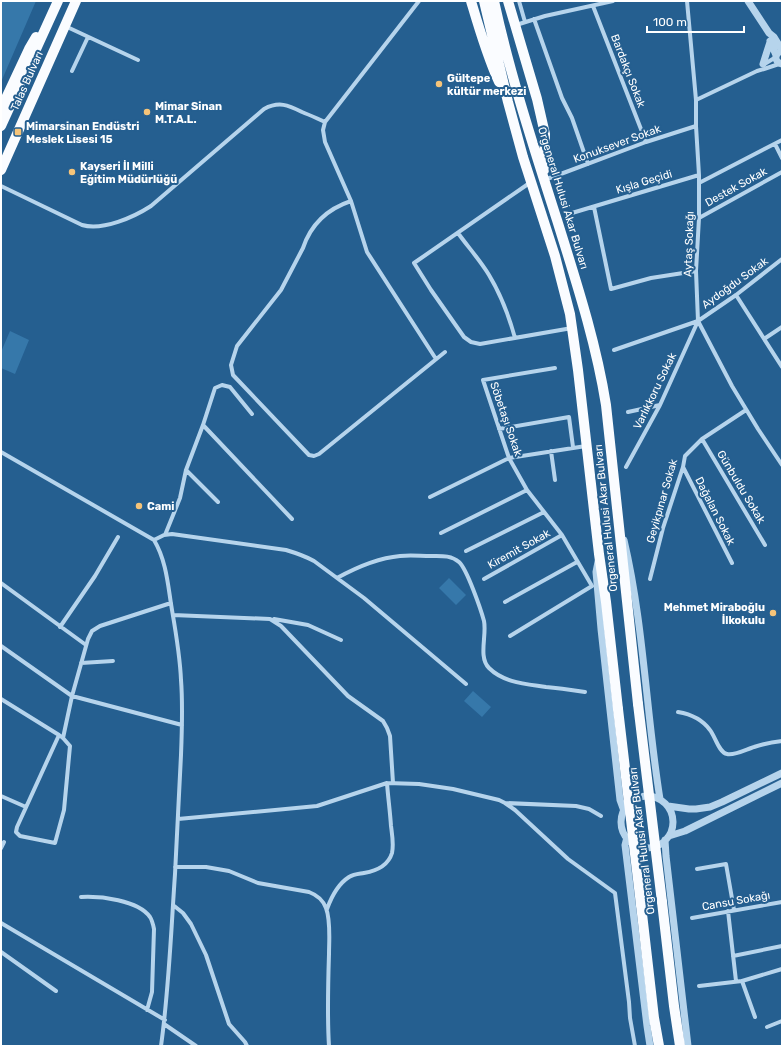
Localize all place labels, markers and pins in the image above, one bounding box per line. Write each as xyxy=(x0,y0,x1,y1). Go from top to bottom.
place label: Gültepe kültür merkezi xyxy=(447,72,526,98)
marker: Gültepe kültür merkezi xyxy=(434,79,444,89)
place label: Mimar Sinan M.T.A.L. xyxy=(155,100,222,126)
marker: Mimar Sinan M.T.A.L. xyxy=(142,107,152,117)
place label: Mimarsinan Endüstri Meslek Lisesi 15 xyxy=(26,120,139,146)
marker: Mimarsinan Endüstri Meslek Lisesi 15 xyxy=(13,127,23,137)
place label: Kayseri İl Milli Eğitim Müdürlüğü xyxy=(80,160,177,186)
marker: Kayseri İl Milli Eğitim Müdürlüğü xyxy=(67,167,77,177)
place label: Cami xyxy=(147,500,174,513)
marker: Cami xyxy=(134,501,144,511)
place label: Mehmet Miraboğlu İlkokulu xyxy=(664,601,765,627)
marker: Mehmet Miraboğlu İlkokulu xyxy=(768,608,778,618)

